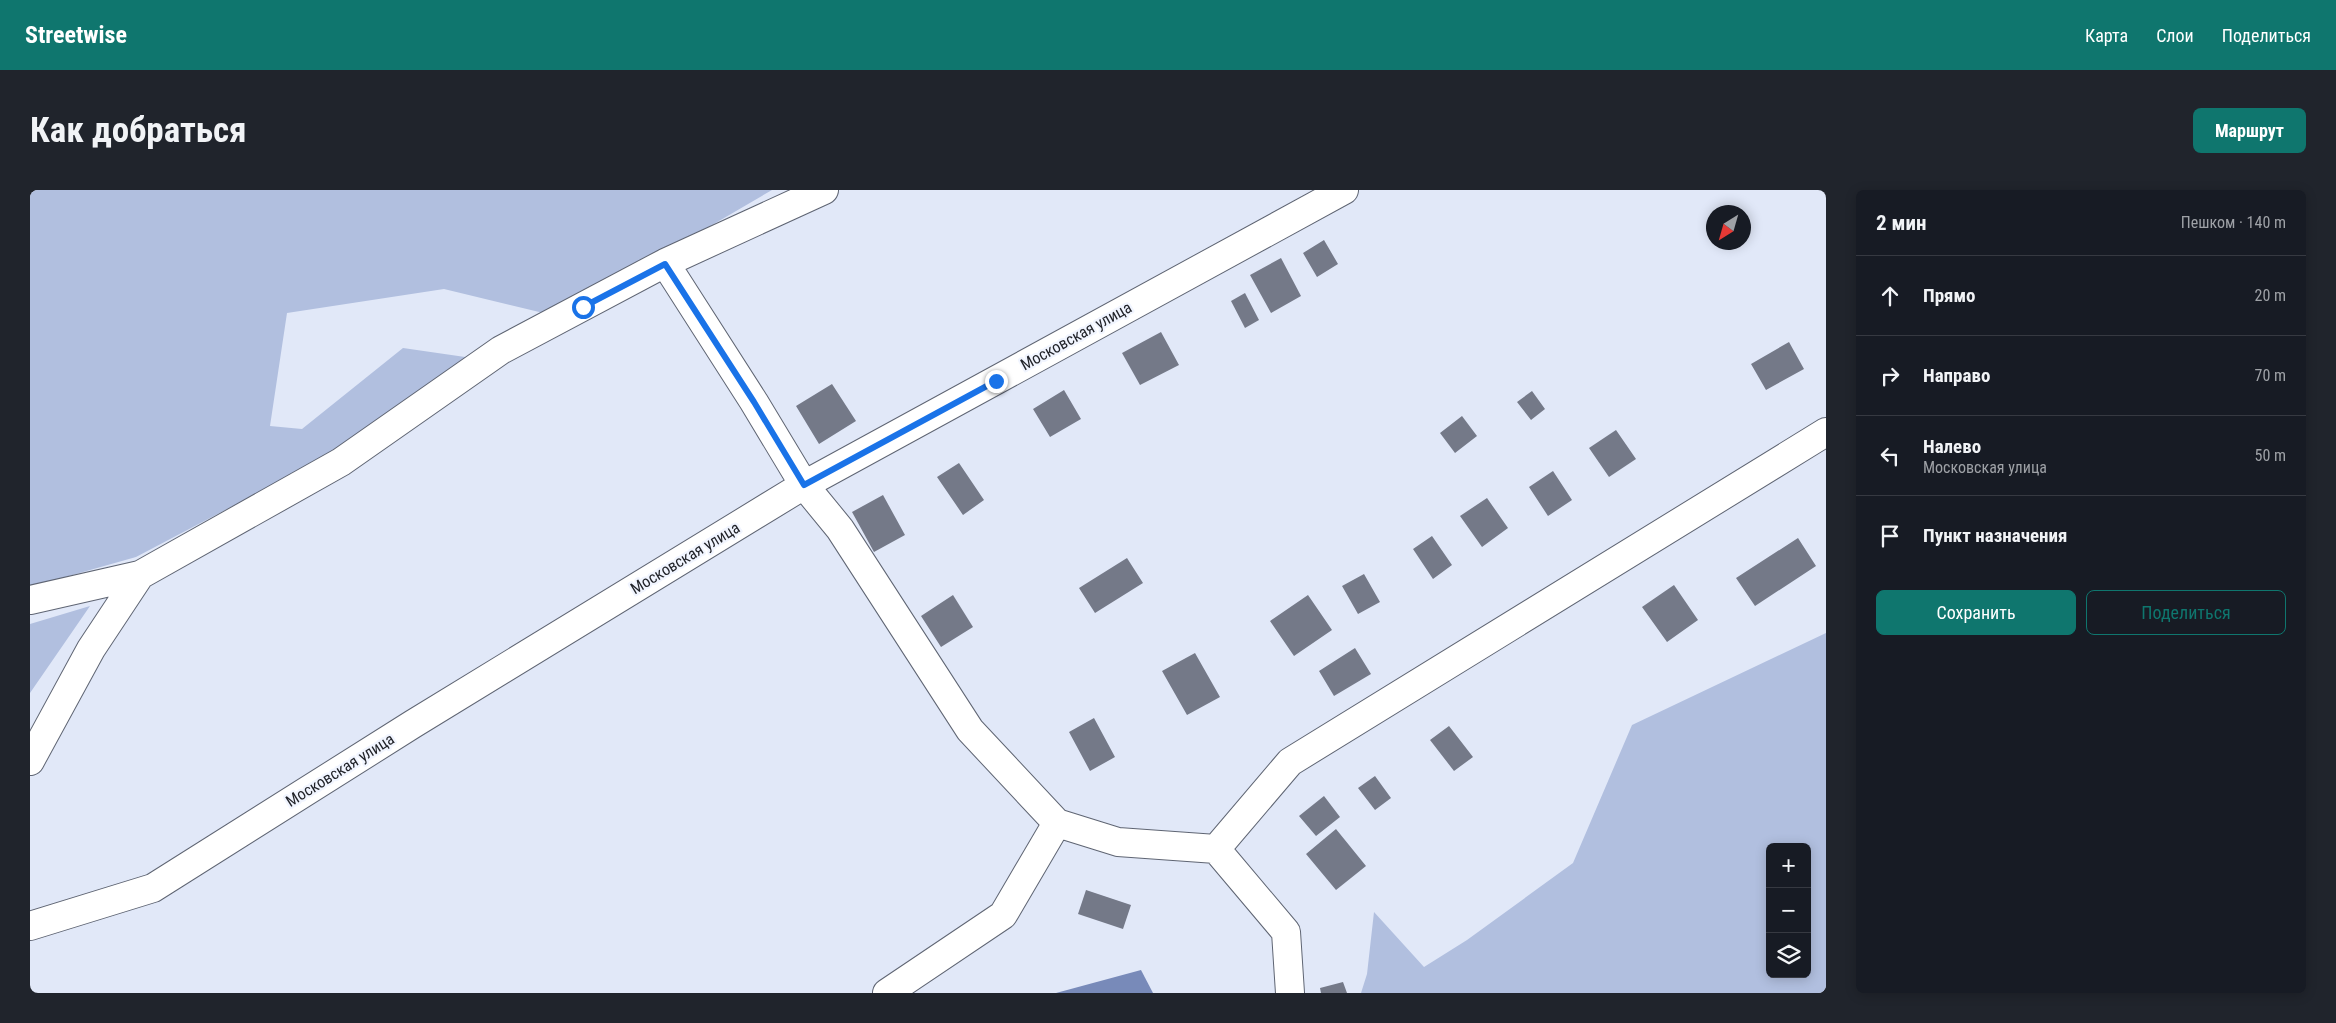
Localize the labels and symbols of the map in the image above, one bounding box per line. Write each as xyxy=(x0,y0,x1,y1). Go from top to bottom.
north arrow xyxy=(1706,205,1751,250)
route start xyxy=(572,296,595,319)
street label: Московская улица xyxy=(1017,298,1135,374)
route end xyxy=(985,370,1008,393)
street label: Московская улица xyxy=(627,518,743,598)
street label: Московская улица xyxy=(282,729,398,811)

